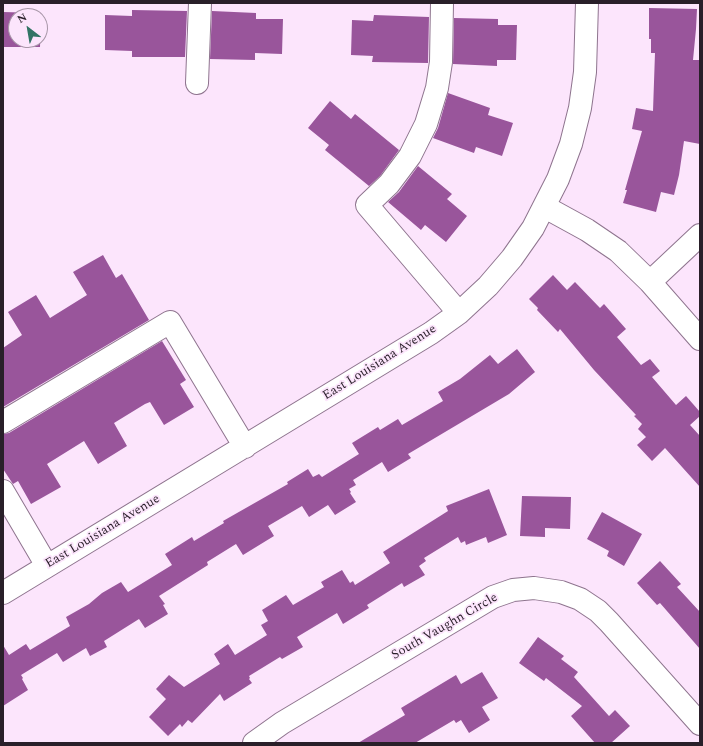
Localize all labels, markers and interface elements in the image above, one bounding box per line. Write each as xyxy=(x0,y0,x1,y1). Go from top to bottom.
north arrow xyxy=(8,8,48,48)
text: N xyxy=(14,9,30,28)
street label: East Louisiana Avenue xyxy=(320,322,440,404)
street label: East Louisiana Avenue xyxy=(43,492,163,572)
street label: South Vaughn Circle xyxy=(389,590,501,664)

